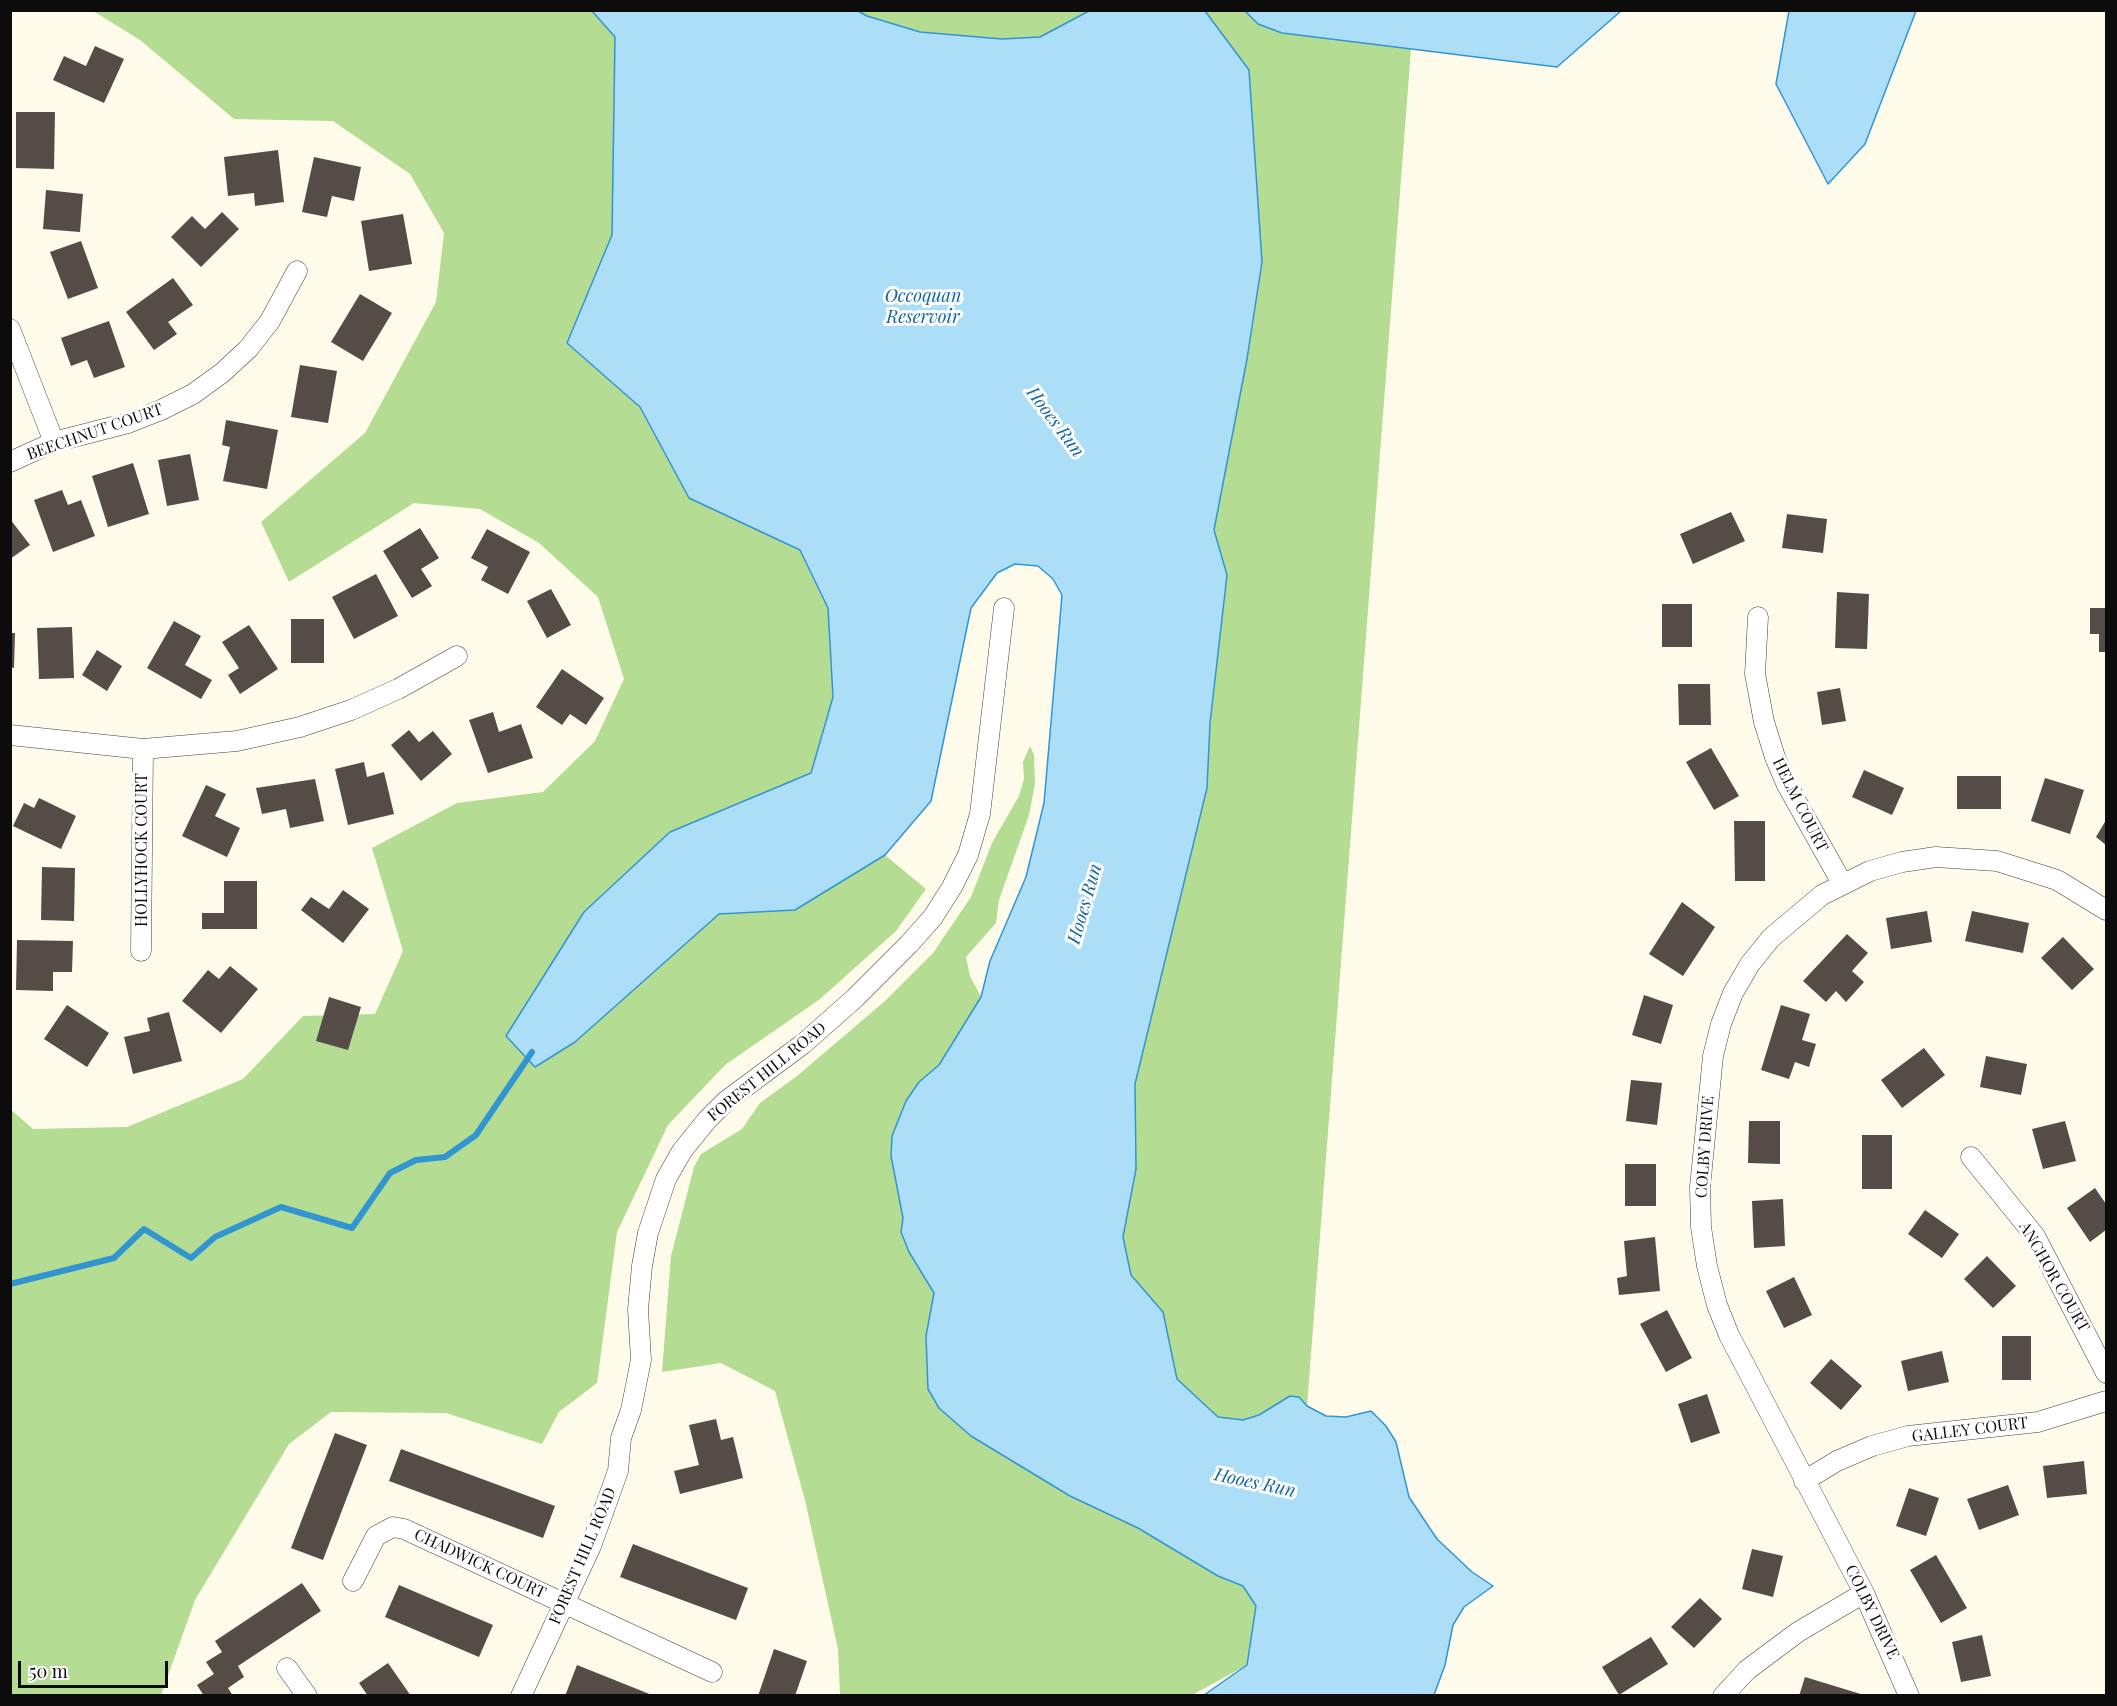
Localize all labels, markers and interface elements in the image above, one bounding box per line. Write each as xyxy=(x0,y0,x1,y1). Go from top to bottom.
water label: Occoquan Reservoir xyxy=(885,285,961,328)
water label: Hooes Run xyxy=(1022,383,1088,461)
street label: BEECHNUT COURT xyxy=(25,400,165,464)
street label: HELM COURT xyxy=(1768,755,1832,855)
street label: HOLLYHOCK COURT xyxy=(132,773,152,927)
water label: Hooes Run xyxy=(1063,861,1107,947)
street label: FOREST HILL ROAD xyxy=(704,1018,830,1126)
street label: COLBY DRIVE xyxy=(1692,1095,1718,1199)
street label: ANCHOR COURT xyxy=(2015,1219,2093,1335)
street label: GALLEY COURT xyxy=(1911,1413,2029,1447)
water label: Hooes Run xyxy=(1212,1464,1298,1502)
street label: FOREST HILL ROAD xyxy=(545,1485,621,1627)
street label: CHADWICK COURT xyxy=(411,1525,549,1603)
street label: COLBY DRIVE xyxy=(1841,1562,1903,1662)
scale bar xyxy=(21,1649,171,1687)
text: 50 m xyxy=(29,1659,68,1683)

